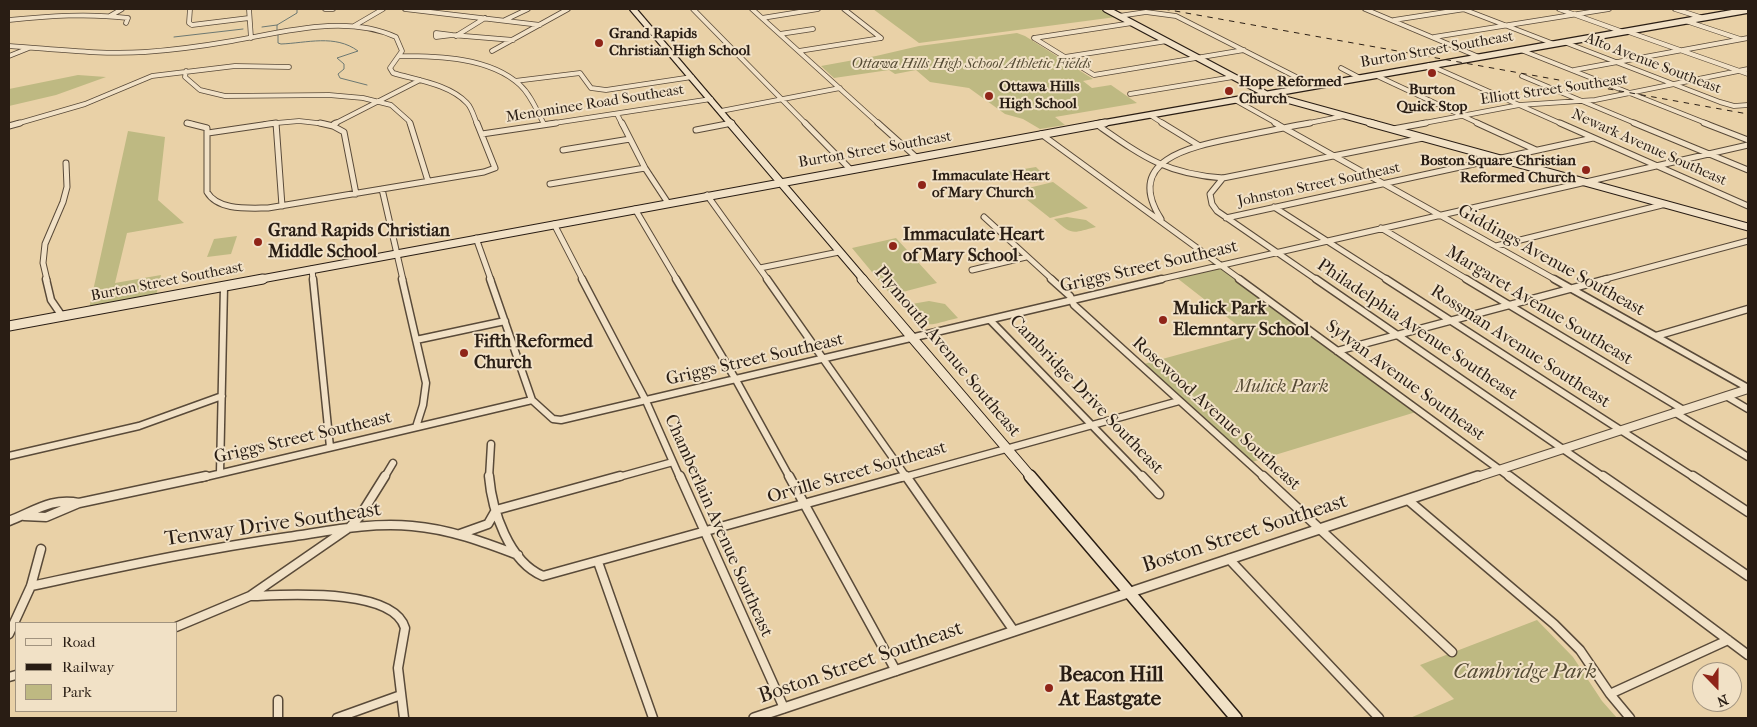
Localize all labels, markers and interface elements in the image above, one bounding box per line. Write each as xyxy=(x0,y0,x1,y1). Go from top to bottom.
place label: Grand Rapids Christian High School xyxy=(609,25,750,60)
street label: Burton Street Southeast xyxy=(1359,28,1515,72)
street label: Alto Avenue Southeast xyxy=(1582,30,1724,98)
marker: Grand Rapids Christian High School xyxy=(593,37,605,49)
park label: Ottawa Hills High School Athletic Fields xyxy=(851,55,1091,73)
marker: Burton Quick Stop xyxy=(1426,67,1438,79)
street label: Elliott Street Southeast xyxy=(1479,71,1629,109)
place label: Hope Reformed Church xyxy=(1239,73,1342,108)
place label: Ottawa Hills High School xyxy=(999,78,1080,113)
street label: Menominee Road Southeast xyxy=(505,81,685,127)
place label: Burton Quick Stop xyxy=(1397,81,1467,116)
marker: Hope Reformed Church xyxy=(1223,85,1235,97)
marker: Ottawa Hills High School xyxy=(983,90,995,102)
street label: Newark Avenue Southeast xyxy=(1569,106,1729,190)
street label: Burton Street Southeast xyxy=(797,128,953,172)
place label: Boston Square Christian Reformed Church xyxy=(1420,152,1576,187)
street label: Johnston Street Southeast xyxy=(1236,159,1402,211)
marker: Boston Square Christian Reformed Church xyxy=(1580,164,1592,176)
place label: Immaculate Heart of Mary Church xyxy=(932,167,1050,202)
marker: Immaculate Heart of Mary Church xyxy=(916,179,928,191)
street label: Giddings Avenue Southeast xyxy=(1454,201,1648,321)
place label: Grand Rapids Christian Middle School xyxy=(268,221,450,264)
place label: Immaculate Heart of Mary School xyxy=(903,225,1044,268)
marker: Grand Rapids Christian Middle School xyxy=(252,236,264,248)
street label: Griggs Street Southeast xyxy=(1058,236,1240,298)
marker: Immaculate Heart of Mary School xyxy=(887,240,899,252)
street label: Margaret Avenue Southeast xyxy=(1442,242,1636,370)
street label: Philadelphia Avenue Southeast xyxy=(1313,255,1521,405)
street label: Burton Street Southeast xyxy=(89,258,245,306)
street label: Plymouth Avenue Southeast xyxy=(869,262,1025,442)
street label: Rossman Avenue Southeast xyxy=(1426,281,1614,413)
place label: Mulick Park Elemntary School xyxy=(1173,299,1309,342)
street label: Cambridge Drive Southeast xyxy=(1004,311,1168,479)
marker: Mulick Park Elemntary School xyxy=(1157,314,1169,326)
street label: Sylvan Avenue Southeast xyxy=(1321,316,1489,446)
street label: Griggs Street Southeast xyxy=(664,329,846,391)
place label: Fifth Reformed Church xyxy=(474,332,593,374)
street label: Rosewood Avenue Southeast xyxy=(1127,333,1305,495)
marker: Fifth Reformed Church xyxy=(458,347,470,359)
park label: Mulick Park xyxy=(1235,377,1329,399)
street label: Griggs Street Southeast xyxy=(212,407,394,469)
street label: Chamberlain Avenue Southeast xyxy=(659,411,777,641)
street label: Orville Street Southeast xyxy=(765,437,949,509)
street label: Boston Street Southeast xyxy=(1139,489,1351,579)
street label: Tenway Drive Southeast xyxy=(163,497,383,553)
street label: Boston Street Southeast xyxy=(756,616,966,710)
legend xyxy=(15,622,178,712)
text: Road xyxy=(62,633,95,651)
text: Railway xyxy=(62,658,114,676)
park label: Cambridge Park xyxy=(1453,660,1597,686)
north arrow xyxy=(1692,662,1742,712)
place label: Beacon Hill At Eastgate xyxy=(1059,663,1164,713)
marker: Beacon Hill At Eastgate xyxy=(1043,682,1055,694)
text: Park xyxy=(62,683,92,701)
text: N xyxy=(1714,691,1731,710)

